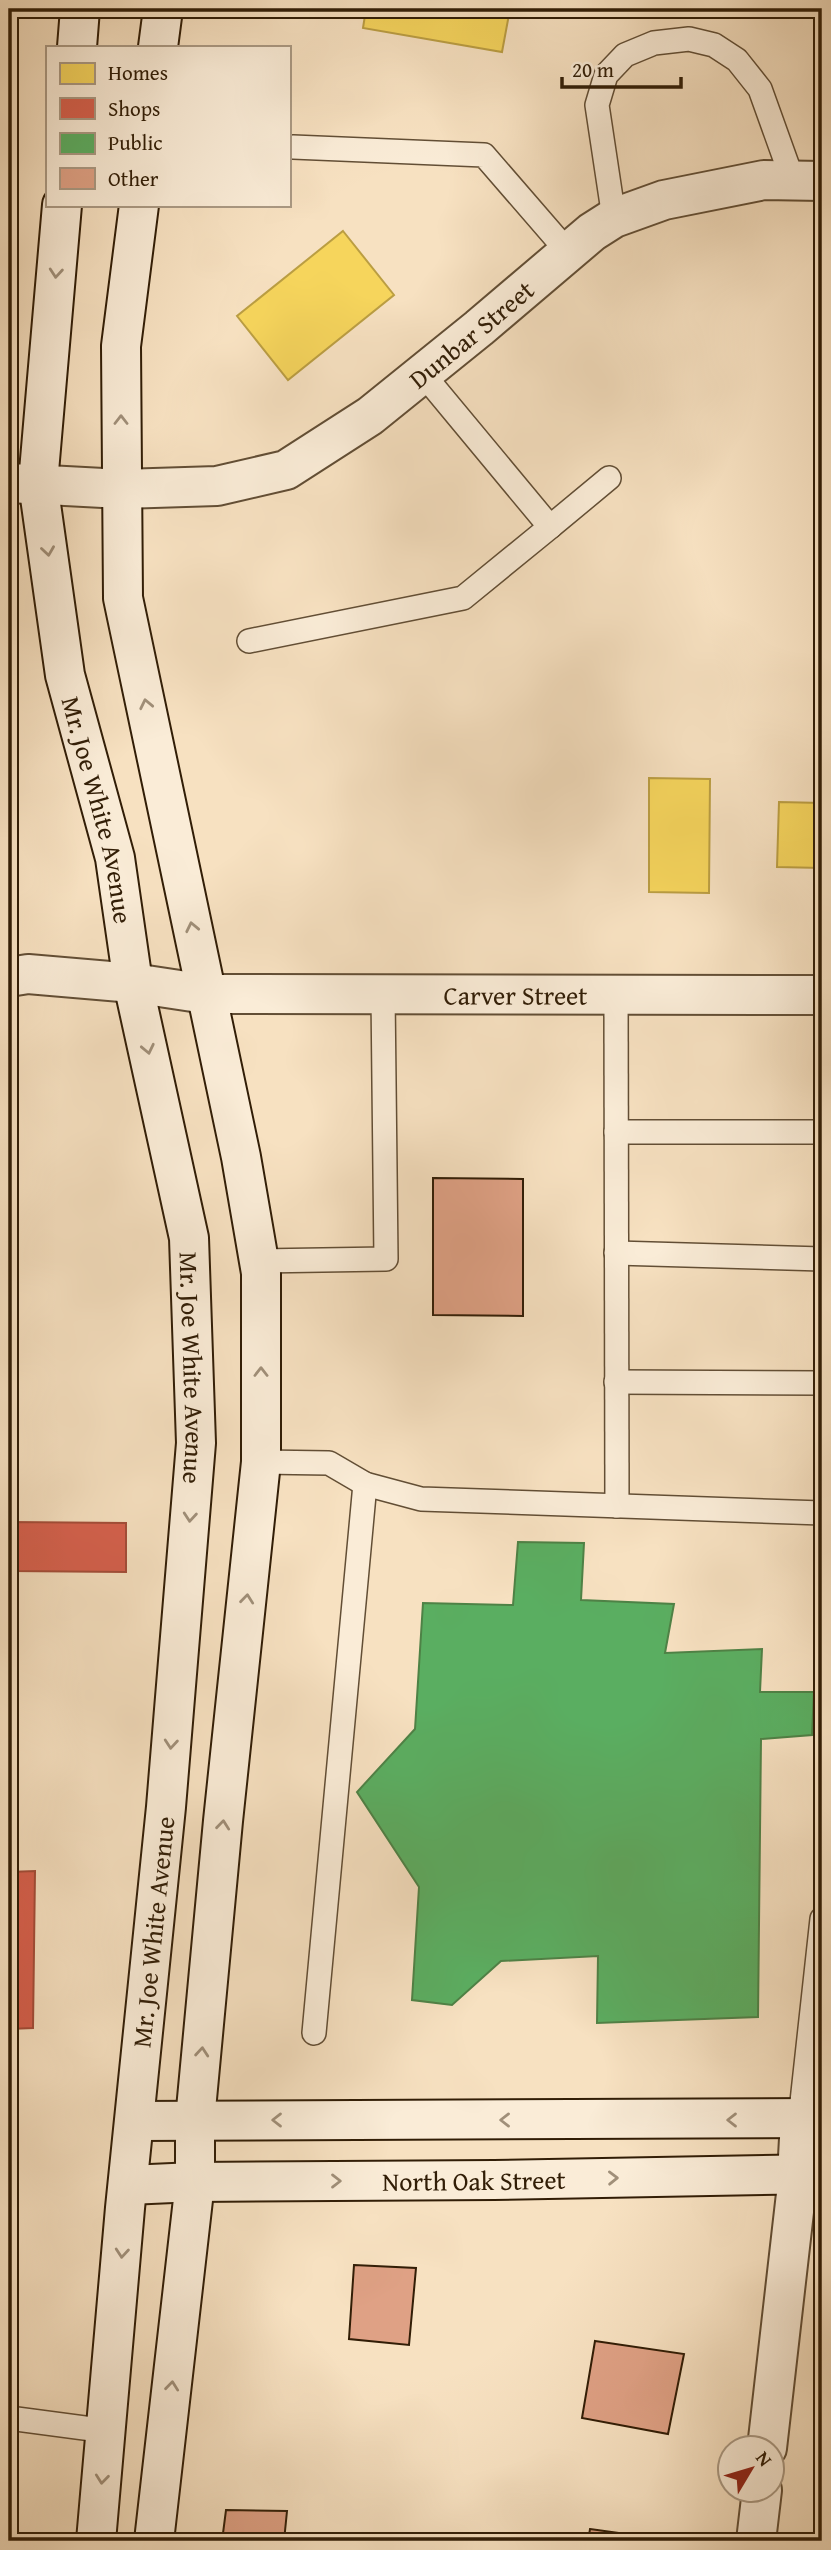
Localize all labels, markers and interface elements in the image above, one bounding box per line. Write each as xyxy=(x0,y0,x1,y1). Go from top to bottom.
legend xyxy=(46,46,290,206)
scale bar xyxy=(562,46,680,90)
text: 20 m xyxy=(572,54,614,85)
text: Homes xyxy=(108,57,168,88)
text: Shops xyxy=(108,93,160,124)
text: Public xyxy=(108,127,163,158)
text: Other xyxy=(108,163,159,194)
one-way arrow xyxy=(49,268,64,279)
street label: Dunbar Street xyxy=(400,270,542,397)
one-way arrow xyxy=(113,415,129,425)
one-way arrow xyxy=(40,545,55,556)
street label: Mr. Joe White Avenue xyxy=(52,692,144,926)
one-way arrow xyxy=(139,698,154,710)
one-way arrow xyxy=(186,921,201,933)
street label: Carver Street xyxy=(444,975,588,1014)
one-way arrow xyxy=(139,1043,154,1055)
street label: Mr. Joe White Avenue xyxy=(170,1251,216,1486)
one-way arrow xyxy=(253,1366,269,1377)
one-way arrow xyxy=(183,1512,198,1523)
one-way arrow xyxy=(239,1593,254,1605)
one-way arrow xyxy=(164,1739,179,1750)
street label: Mr. Joe White Avenue xyxy=(121,1814,185,2050)
one-way arrow xyxy=(215,1819,230,1830)
one-way arrow xyxy=(194,2046,209,2057)
one-way arrow xyxy=(271,2112,282,2128)
one-way arrow xyxy=(499,2112,509,2128)
one-way arrow xyxy=(726,2112,737,2128)
street label: North Oak Street xyxy=(382,2159,566,2200)
one-way arrow xyxy=(608,2170,619,2186)
one-way arrow xyxy=(332,2173,342,2189)
one-way arrow xyxy=(115,2247,130,2258)
one-way arrow xyxy=(164,2380,179,2391)
north arrow xyxy=(716,2434,786,2504)
text: N xyxy=(749,2445,780,2472)
one-way arrow xyxy=(95,2474,110,2485)

